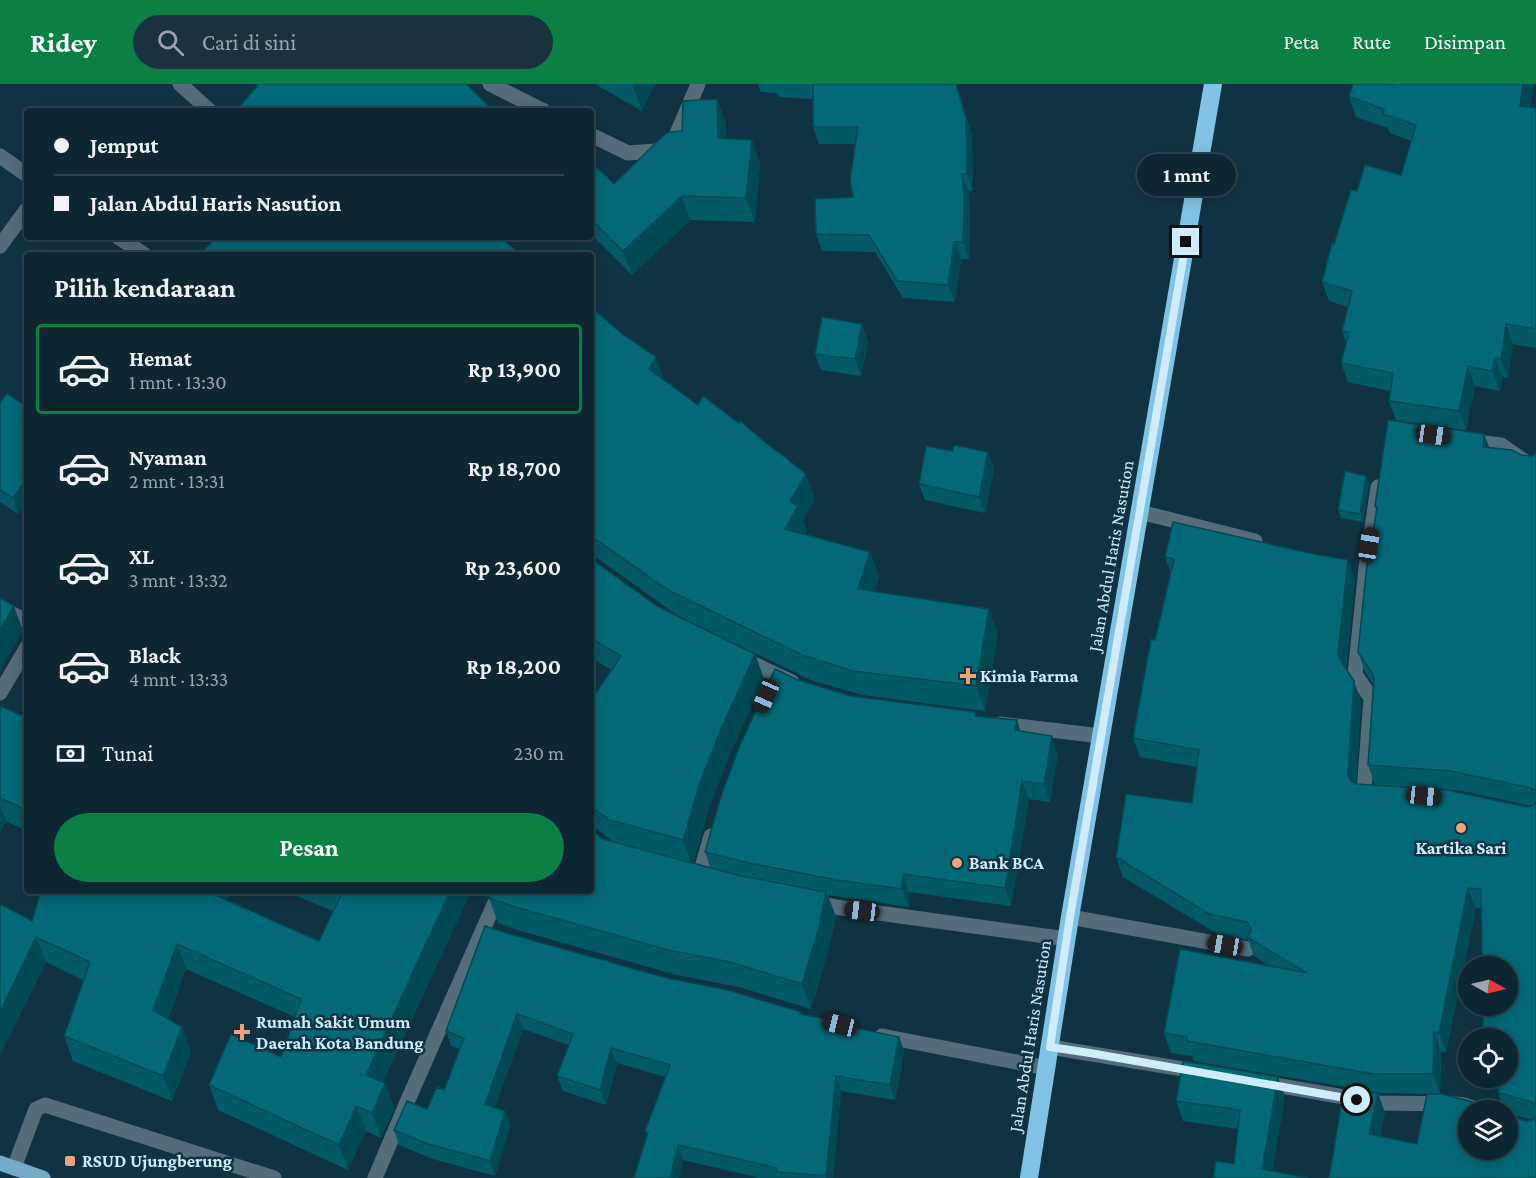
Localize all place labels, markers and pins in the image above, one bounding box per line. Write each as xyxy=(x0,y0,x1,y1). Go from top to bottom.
place label: Kimia Farma xyxy=(980,666,1079,686)
marker: Kimia Farma xyxy=(961,669,975,683)
marker: Kartika Sari xyxy=(1454,821,1468,835)
place label: Kartika Sari xyxy=(1415,838,1507,858)
place label: Bank BCA xyxy=(969,853,1044,873)
marker: Bank BCA xyxy=(950,856,964,870)
place label: Rumah Sakit Umum Daerah Kota Bandung xyxy=(256,1012,423,1053)
marker: Rumah Sakit Umum Daerah Kota Bandung xyxy=(233,1023,251,1041)
place label: RSUD Ujungberung xyxy=(82,1151,232,1172)
marker: RSUD Ujungberung xyxy=(63,1154,77,1168)

